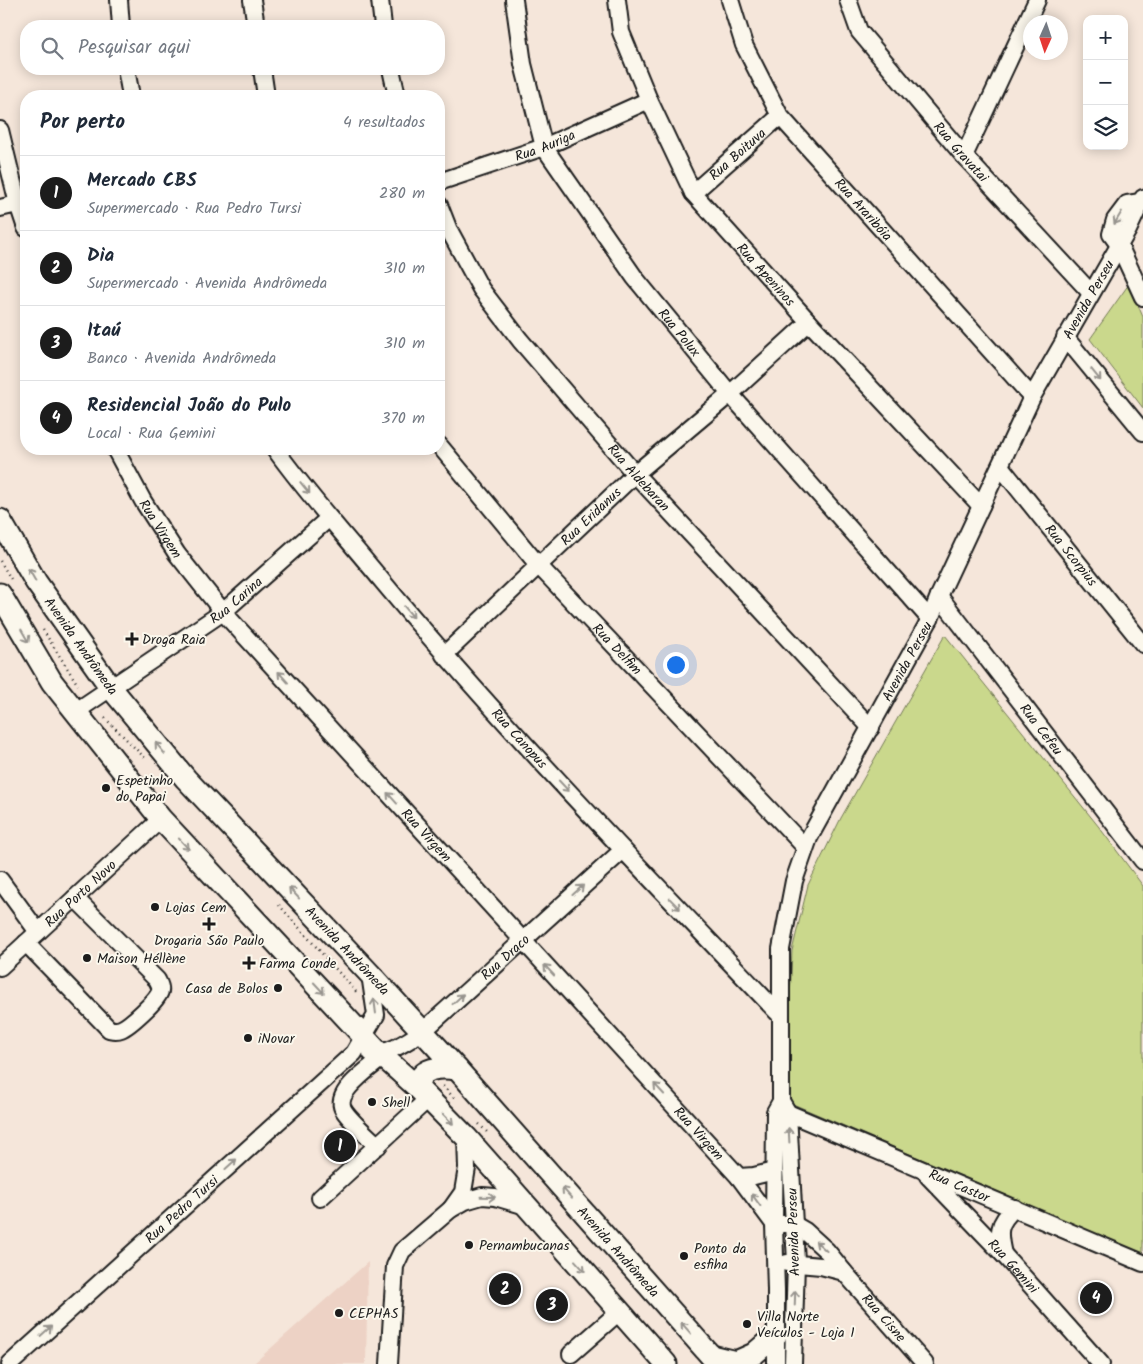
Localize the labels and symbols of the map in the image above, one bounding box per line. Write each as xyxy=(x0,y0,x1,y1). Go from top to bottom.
north arrow xyxy=(1023,15,1068,60)
street label: Rua Gravatai xyxy=(927,117,994,188)
street label: Rua Boituva xyxy=(704,123,771,186)
street label: Rua Auriga xyxy=(512,124,579,168)
street label: Rua Araribóia xyxy=(829,173,897,246)
one-way arrow xyxy=(1112,211,1122,225)
street label: Rua Apeninos xyxy=(731,238,800,312)
street label: Avenida Perseu xyxy=(1057,256,1121,344)
street label: Rua Polux xyxy=(652,304,706,363)
one-way arrow xyxy=(1090,368,1101,381)
street label: Rua Aldebaran xyxy=(602,439,675,517)
one-way arrow xyxy=(299,481,310,494)
street label: Rua Eridanus xyxy=(556,482,627,551)
street label: Rua Virgem xyxy=(133,495,187,563)
street label: Rua Scorpius xyxy=(1039,520,1103,591)
one-way arrow xyxy=(27,569,37,583)
street label: Rua Carina xyxy=(205,572,268,630)
street label: Avenida Andrômeda xyxy=(38,593,123,701)
one-way arrow xyxy=(403,606,414,619)
street label: Avenida Perseu xyxy=(877,617,939,706)
street label: Rua Delfim xyxy=(587,619,647,680)
one-way arrow xyxy=(20,629,30,643)
place label: Droga Raia xyxy=(142,629,205,651)
marker: Droga Raia xyxy=(126,633,138,645)
your location xyxy=(663,652,689,678)
one-way arrow xyxy=(277,671,289,684)
street label: Rua Cefeu xyxy=(1014,699,1068,760)
street label: Rua Canopus xyxy=(485,704,552,774)
one-way arrow xyxy=(155,742,166,755)
place label: Espetinho do Papai xyxy=(116,770,173,808)
one-way arrow xyxy=(558,779,570,792)
marker: Espetinho do Papai xyxy=(100,782,112,794)
one-way arrow xyxy=(386,791,398,804)
street label: Rua Virgem xyxy=(395,804,456,868)
one-way arrow xyxy=(178,837,190,850)
street label: Rua Porto Novo xyxy=(40,855,122,933)
one-way arrow xyxy=(571,884,584,896)
one-way arrow xyxy=(288,887,300,899)
place label: Lojas Cem xyxy=(165,897,227,919)
one-way arrow xyxy=(669,898,681,911)
marker: Lojas Cem xyxy=(149,901,161,913)
street label: Avenida Andrômeda xyxy=(299,901,394,1001)
marker: Drogaria São Paulo xyxy=(203,918,215,930)
street label: Rua Draco xyxy=(476,929,535,986)
place label: Drogaria São Paulo xyxy=(154,930,264,952)
place label: Maison Héllène xyxy=(97,948,186,970)
marker: Maison Héllène xyxy=(81,952,93,964)
place label: Farma Conde xyxy=(259,953,337,975)
marker: Farma Conde xyxy=(243,957,255,969)
one-way arrow xyxy=(543,963,555,976)
place label: Casa de Bolos xyxy=(185,978,268,1000)
marker: Casa de Bolos xyxy=(272,982,284,994)
one-way arrow xyxy=(313,982,325,994)
one-way arrow xyxy=(451,993,464,1005)
one-way arrow xyxy=(370,999,380,1015)
place label: iNovar xyxy=(258,1028,296,1050)
marker: iNovar xyxy=(242,1032,254,1044)
one-way arrow xyxy=(653,1083,665,1096)
place label: Shell xyxy=(382,1092,411,1114)
marker: Shell xyxy=(366,1096,378,1108)
street label: Rua Virgem xyxy=(668,1102,729,1166)
one-way arrow xyxy=(442,1113,454,1126)
pin: 1 xyxy=(324,1127,356,1165)
one-way arrow xyxy=(785,1128,794,1144)
one-way arrow xyxy=(225,1158,238,1169)
street label: Rua Castor xyxy=(925,1164,994,1209)
street label: Rua Pedro Tursi xyxy=(140,1170,224,1249)
one-way arrow xyxy=(561,1186,572,1199)
street label: Avenida Perseu xyxy=(781,1187,807,1276)
one-way arrow xyxy=(479,1192,495,1202)
one-way arrow xyxy=(751,1193,761,1207)
street label: Avenida Andrômeda xyxy=(571,1201,664,1303)
street label: Rua Gemini xyxy=(982,1234,1044,1299)
place label: Pernambucanas xyxy=(479,1235,570,1257)
place label: Ponto da esfiha xyxy=(694,1238,746,1276)
marker: Pernambucanas xyxy=(463,1239,475,1251)
one-way arrow xyxy=(814,1240,827,1251)
marker: Ponto da esfiha xyxy=(678,1250,690,1262)
one-way arrow xyxy=(574,1260,586,1273)
pin: 2 xyxy=(489,1270,521,1308)
pin: 4 xyxy=(1080,1279,1112,1317)
pin: 3 xyxy=(536,1286,568,1324)
street label: Rua Cisne xyxy=(856,1289,911,1348)
one-way arrow xyxy=(790,1290,800,1306)
place label: CEPHAS xyxy=(349,1303,399,1325)
place label: Villa Norte Veículos - Loja 1 xyxy=(757,1306,855,1344)
marker: CEPHAS xyxy=(333,1307,345,1319)
marker: Villa Norte Veículos - Loja 1 xyxy=(741,1318,753,1330)
one-way arrow xyxy=(680,1321,692,1334)
one-way arrow xyxy=(39,1325,52,1337)

